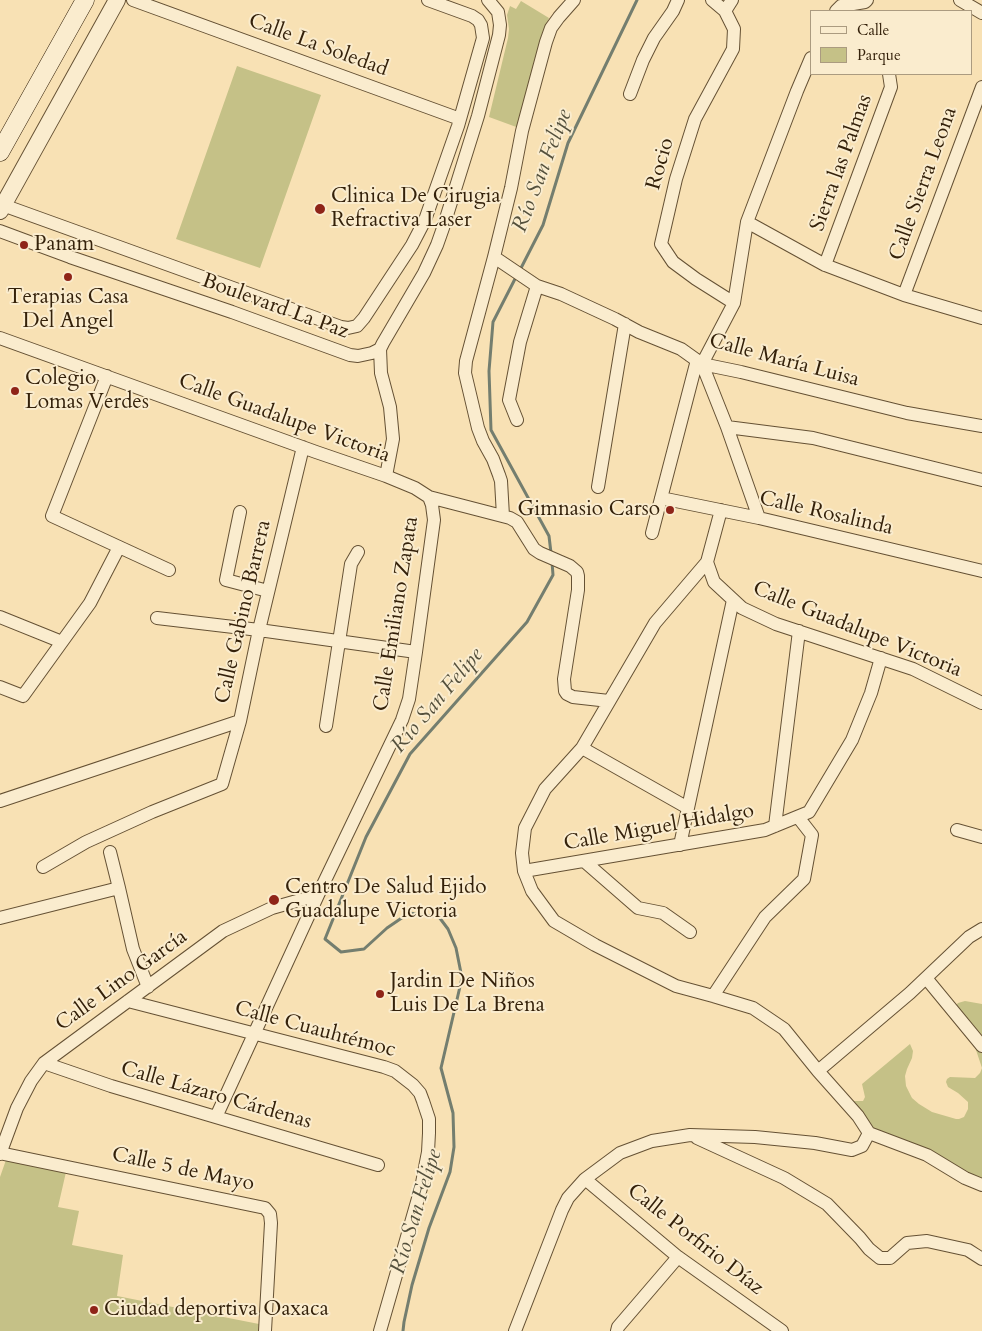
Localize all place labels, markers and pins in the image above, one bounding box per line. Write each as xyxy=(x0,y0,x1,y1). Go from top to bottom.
place label: Clinica De Cirugia Refractiva Laser xyxy=(331,184,501,234)
marker: Clinica De Cirugia Refractiva Laser xyxy=(313,202,327,216)
place label: Panam xyxy=(34,232,94,258)
marker: Panam xyxy=(18,239,30,251)
marker: Terapias Casa Del Angel xyxy=(62,271,74,283)
place label: Terapias Casa Del Angel xyxy=(7,285,129,335)
place label: Colegio Lomas Verdes xyxy=(25,366,149,416)
marker: Colegio Lomas Verdes xyxy=(9,385,21,397)
place label: Gimnasio Carso xyxy=(518,497,660,523)
marker: Gimnasio Carso xyxy=(664,504,676,516)
place label: Centro De Salud Ejido Guadalupe Victoria xyxy=(285,875,487,925)
marker: Centro De Salud Ejido Guadalupe Victoria xyxy=(267,893,281,907)
place label: Jardin De Niños Luis De La Brena xyxy=(390,969,545,1019)
marker: Jardin De Niños Luis De La Brena xyxy=(374,988,386,1000)
place label: Ciudad deportiva Oaxaca xyxy=(104,1297,329,1323)
marker: Ciudad deportiva Oaxaca xyxy=(88,1304,100,1316)

